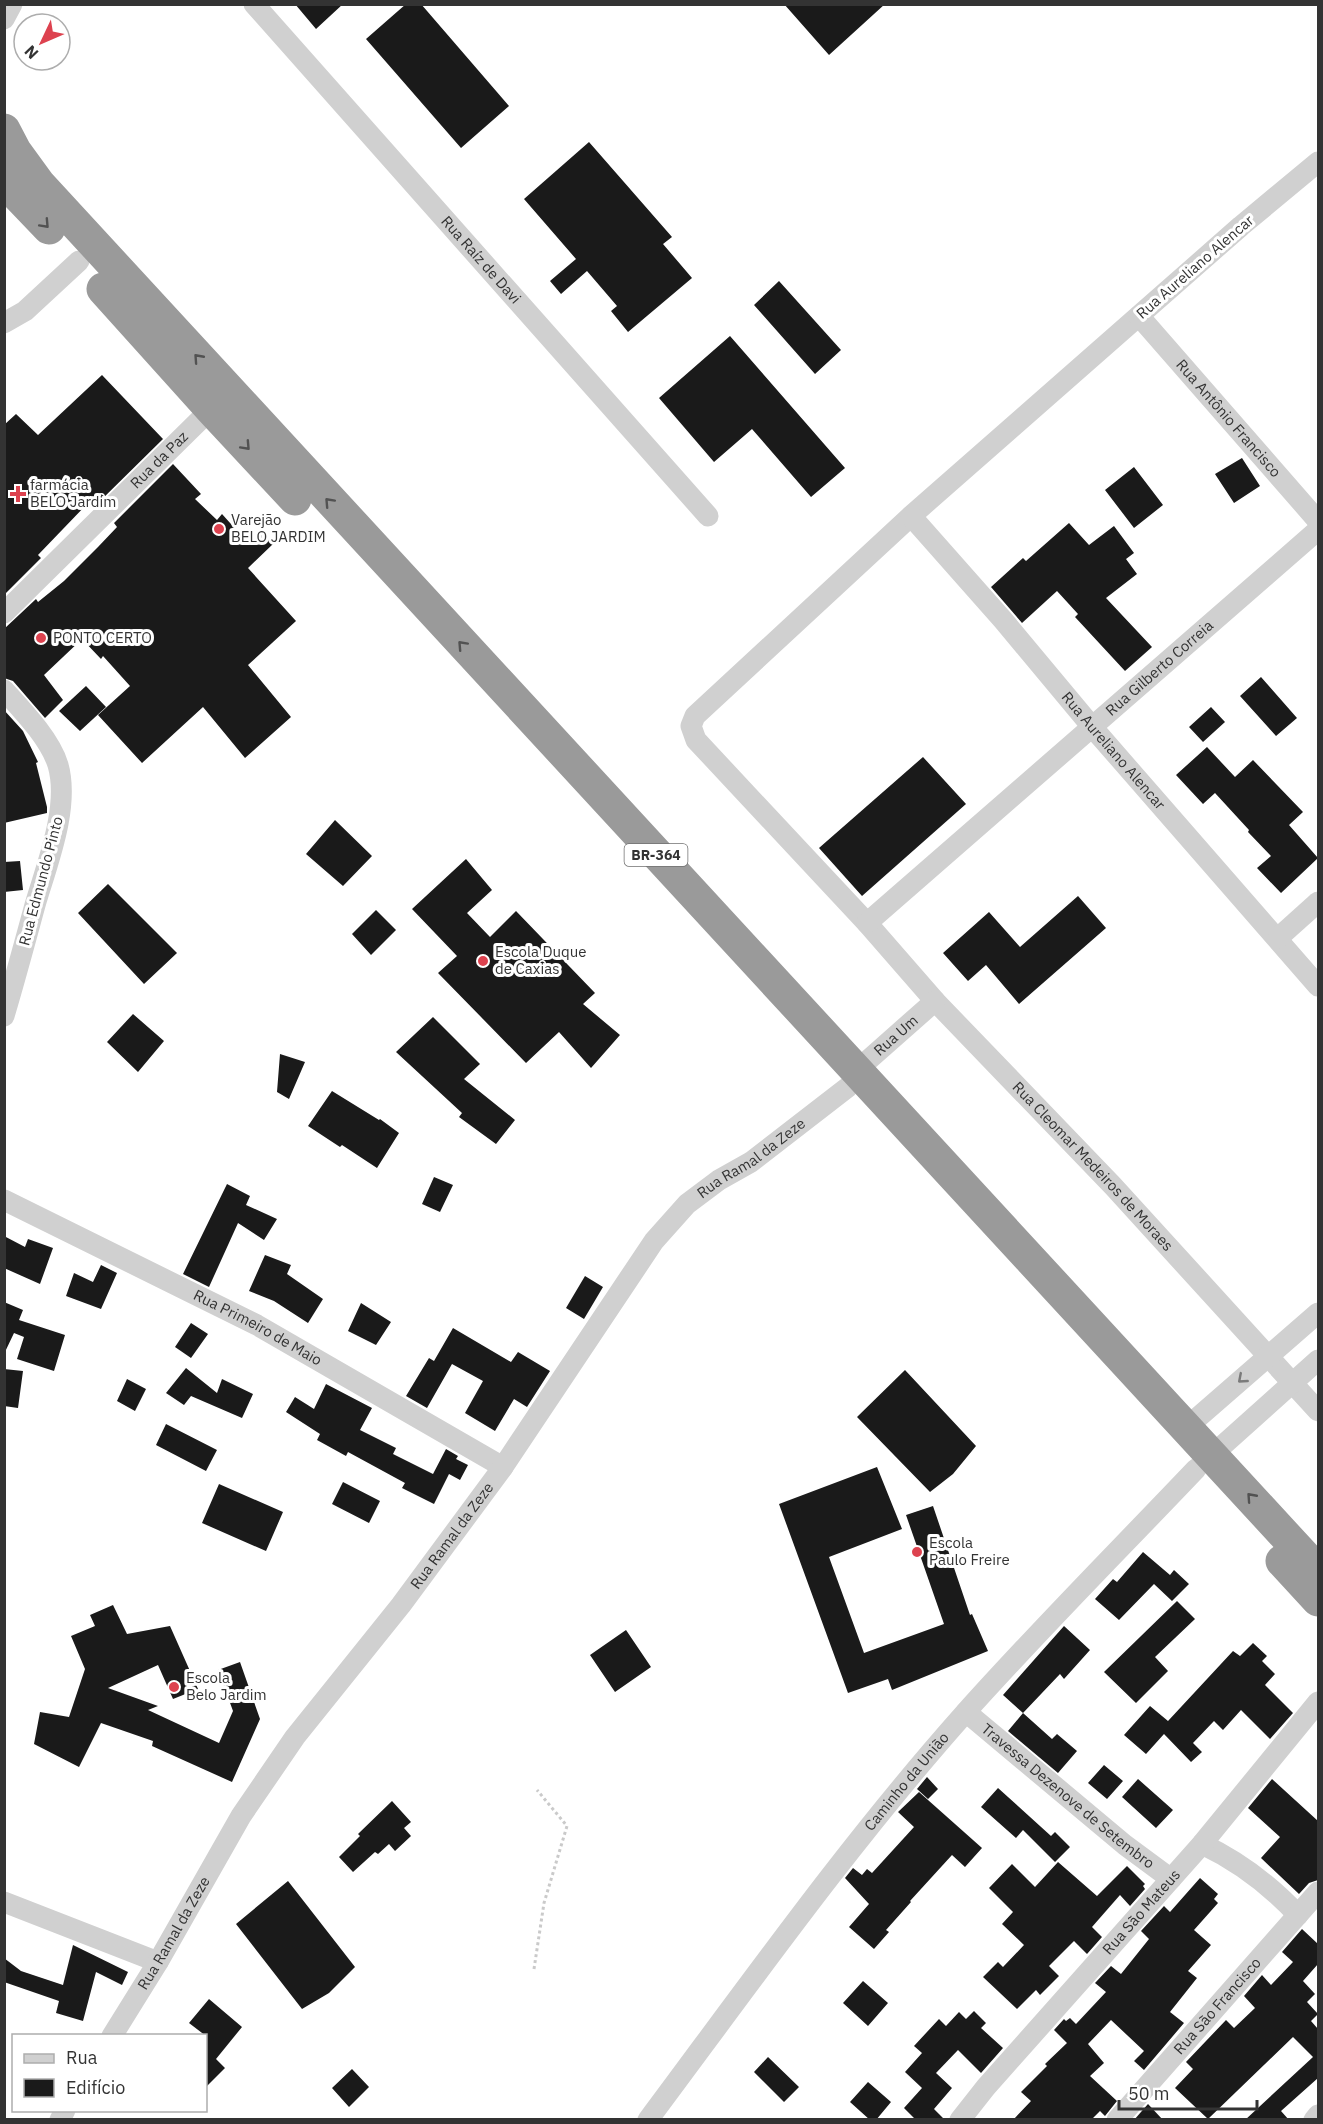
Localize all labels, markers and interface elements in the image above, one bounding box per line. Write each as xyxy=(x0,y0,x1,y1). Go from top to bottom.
north arrow xyxy=(12,12,72,72)
text: N xyxy=(20,41,42,64)
street label: Rua Aureliano Alencar xyxy=(1132,210,1258,323)
street label: Rua Raíz de Davi xyxy=(437,212,525,307)
one-way arrow xyxy=(38,217,49,228)
one-way arrow xyxy=(194,355,205,366)
street label: Rua Antônio Francisco xyxy=(1172,355,1285,481)
street label: Rua da Paz xyxy=(126,427,192,492)
one-way arrow xyxy=(239,440,250,450)
place label: farmácia BELO Jardim xyxy=(30,475,116,511)
marker: farmácia BELO Jardim xyxy=(11,487,25,501)
one-way arrow xyxy=(325,499,336,509)
place label: Varejão BELO JARDIM xyxy=(231,510,326,546)
marker: Varejão BELO JARDIM xyxy=(212,522,226,536)
street label: Rua Gilberto Correia xyxy=(1102,616,1217,720)
place label: PONTO CERTO xyxy=(53,628,152,647)
marker: PONTO CERTO xyxy=(34,631,48,645)
one-way arrow xyxy=(458,641,469,652)
street label: Rua Aureliano Alencar xyxy=(1058,688,1170,814)
street label: Rua Edmundo Pinto xyxy=(14,814,67,947)
road number: BR-364 xyxy=(624,844,688,866)
place label: Escola Duque de Caxias xyxy=(495,942,587,978)
marker: Escola Duque de Caxias xyxy=(476,954,490,968)
street label: Rua Um xyxy=(869,1011,922,1060)
street label: Rua Cleomar Medeiros de Moraes xyxy=(1009,1077,1178,1255)
street label: Rua Ramal da Zeze xyxy=(693,1114,809,1202)
street label: Rua Primeiro de Maio xyxy=(190,1285,326,1370)
one-way arrow xyxy=(1238,1372,1249,1383)
street label: Rua Ramal da Zeze xyxy=(406,1478,497,1593)
one-way arrow xyxy=(1247,1493,1258,1504)
place label: Escola Paulo Freire xyxy=(929,1533,1010,1569)
marker: Escola Paulo Freire xyxy=(910,1545,924,1559)
place label: Escola Belo Jardim xyxy=(186,1668,267,1704)
marker: Escola Belo Jardim xyxy=(167,1680,181,1694)
street label: Travessa Dezenove de Setembro xyxy=(978,1719,1158,1872)
street label: Caminho da União xyxy=(860,1728,953,1834)
street label: Rua São Mateus xyxy=(1098,1865,1184,1958)
street label: Rua Ramal da Zeze xyxy=(133,1873,214,1993)
street label: Rua São Francisco xyxy=(1169,1953,1265,2058)
legend xyxy=(12,2034,207,2112)
text: Rua xyxy=(66,2046,98,2069)
scale bar xyxy=(1119,2073,1257,2111)
text: Edifício xyxy=(66,2076,125,2099)
text: 50 m xyxy=(1128,2082,1170,2105)

